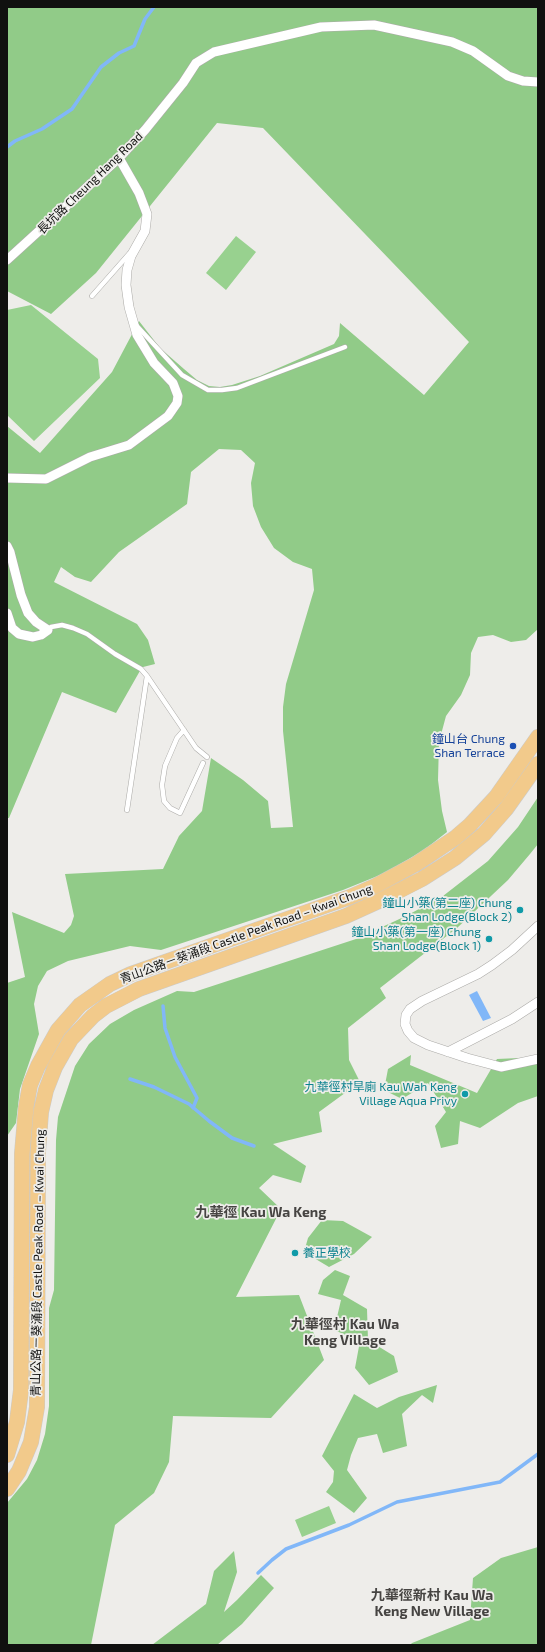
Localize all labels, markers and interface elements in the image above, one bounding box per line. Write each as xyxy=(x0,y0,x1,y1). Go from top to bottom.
street label: 長坑路 Cheung Hang Road xyxy=(34,129,146,237)
place label: 鐘山台 Chung Shan Terrace xyxy=(432,732,505,760)
marker: 鐘山台 Chung Shan Terrace xyxy=(508,741,518,751)
street label: 青山公路－葵涌段 Castle Peak Road – Kwai Chung xyxy=(118,881,374,987)
place label: 鐘山小築(第二座) Chung Shan Lodge(Block 2) xyxy=(382,896,512,924)
marker: 鐘山小築(第二座) Chung Shan Lodge(Block 2) xyxy=(515,905,525,915)
place label: 鐘山小築(第一座) Chung Shan Lodge(Block 1) xyxy=(351,925,481,953)
marker: 鐘山小築(第一座) Chung Shan Lodge(Block 1) xyxy=(484,934,494,944)
place label: 九華徑村旱廁 Kau Wah Keng Village Aqua Privy xyxy=(305,1080,457,1108)
marker: 九華徑村旱廁 Kau Wah Keng Village Aqua Privy xyxy=(460,1089,470,1099)
street label: 青山公路－葵涌段 Castle Peak Road – Kwai Chung xyxy=(28,1129,48,1397)
district label: 九華徑 Kau Wa Keng xyxy=(196,1204,326,1220)
place label: 養正學校 xyxy=(303,1246,351,1260)
marker: 養正學校 xyxy=(290,1248,300,1258)
district label: 九華徑村 Kau Wa Keng Village xyxy=(291,1316,399,1348)
district label: 九華徑新村 Kau Wa Keng New Village xyxy=(371,1587,493,1620)

